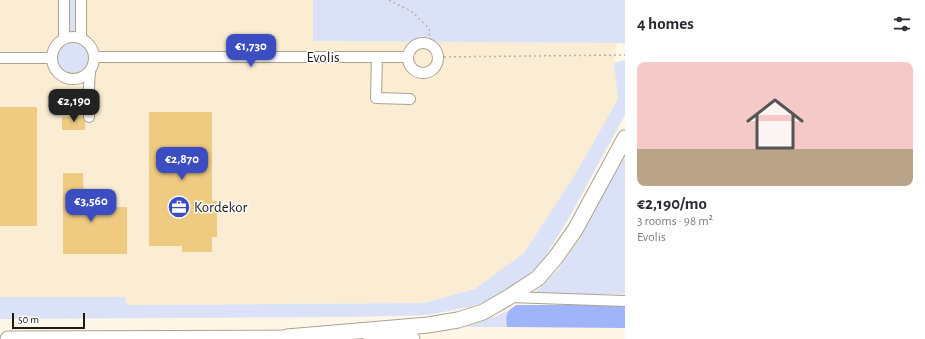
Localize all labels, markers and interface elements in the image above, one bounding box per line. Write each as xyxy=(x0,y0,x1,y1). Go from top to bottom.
icon: filters xyxy=(891,13,913,35)
text: 4 homes xyxy=(637,15,694,32)
pin: €1,730 xyxy=(218,34,284,68)
text: €1,730 xyxy=(235,40,267,53)
street label: Evolis xyxy=(306,50,340,65)
icon: home xyxy=(739,88,811,160)
pin: €2,190 xyxy=(41,89,107,123)
text: €2,190 xyxy=(58,95,90,108)
pin: €2,870 xyxy=(149,147,215,181)
text: €2,870 xyxy=(165,153,199,166)
pin: €3,560 xyxy=(58,189,124,223)
office icon: Kordekor xyxy=(166,194,192,220)
text: €3,560 xyxy=(74,195,108,208)
text: €2,190/mo xyxy=(637,195,707,212)
place label: Kordekor xyxy=(194,200,247,215)
text: 3 rooms · 98 m² xyxy=(637,215,713,228)
text: Evolis xyxy=(637,231,666,244)
scale bar xyxy=(12,311,85,330)
text: 50 m xyxy=(18,314,39,325)

